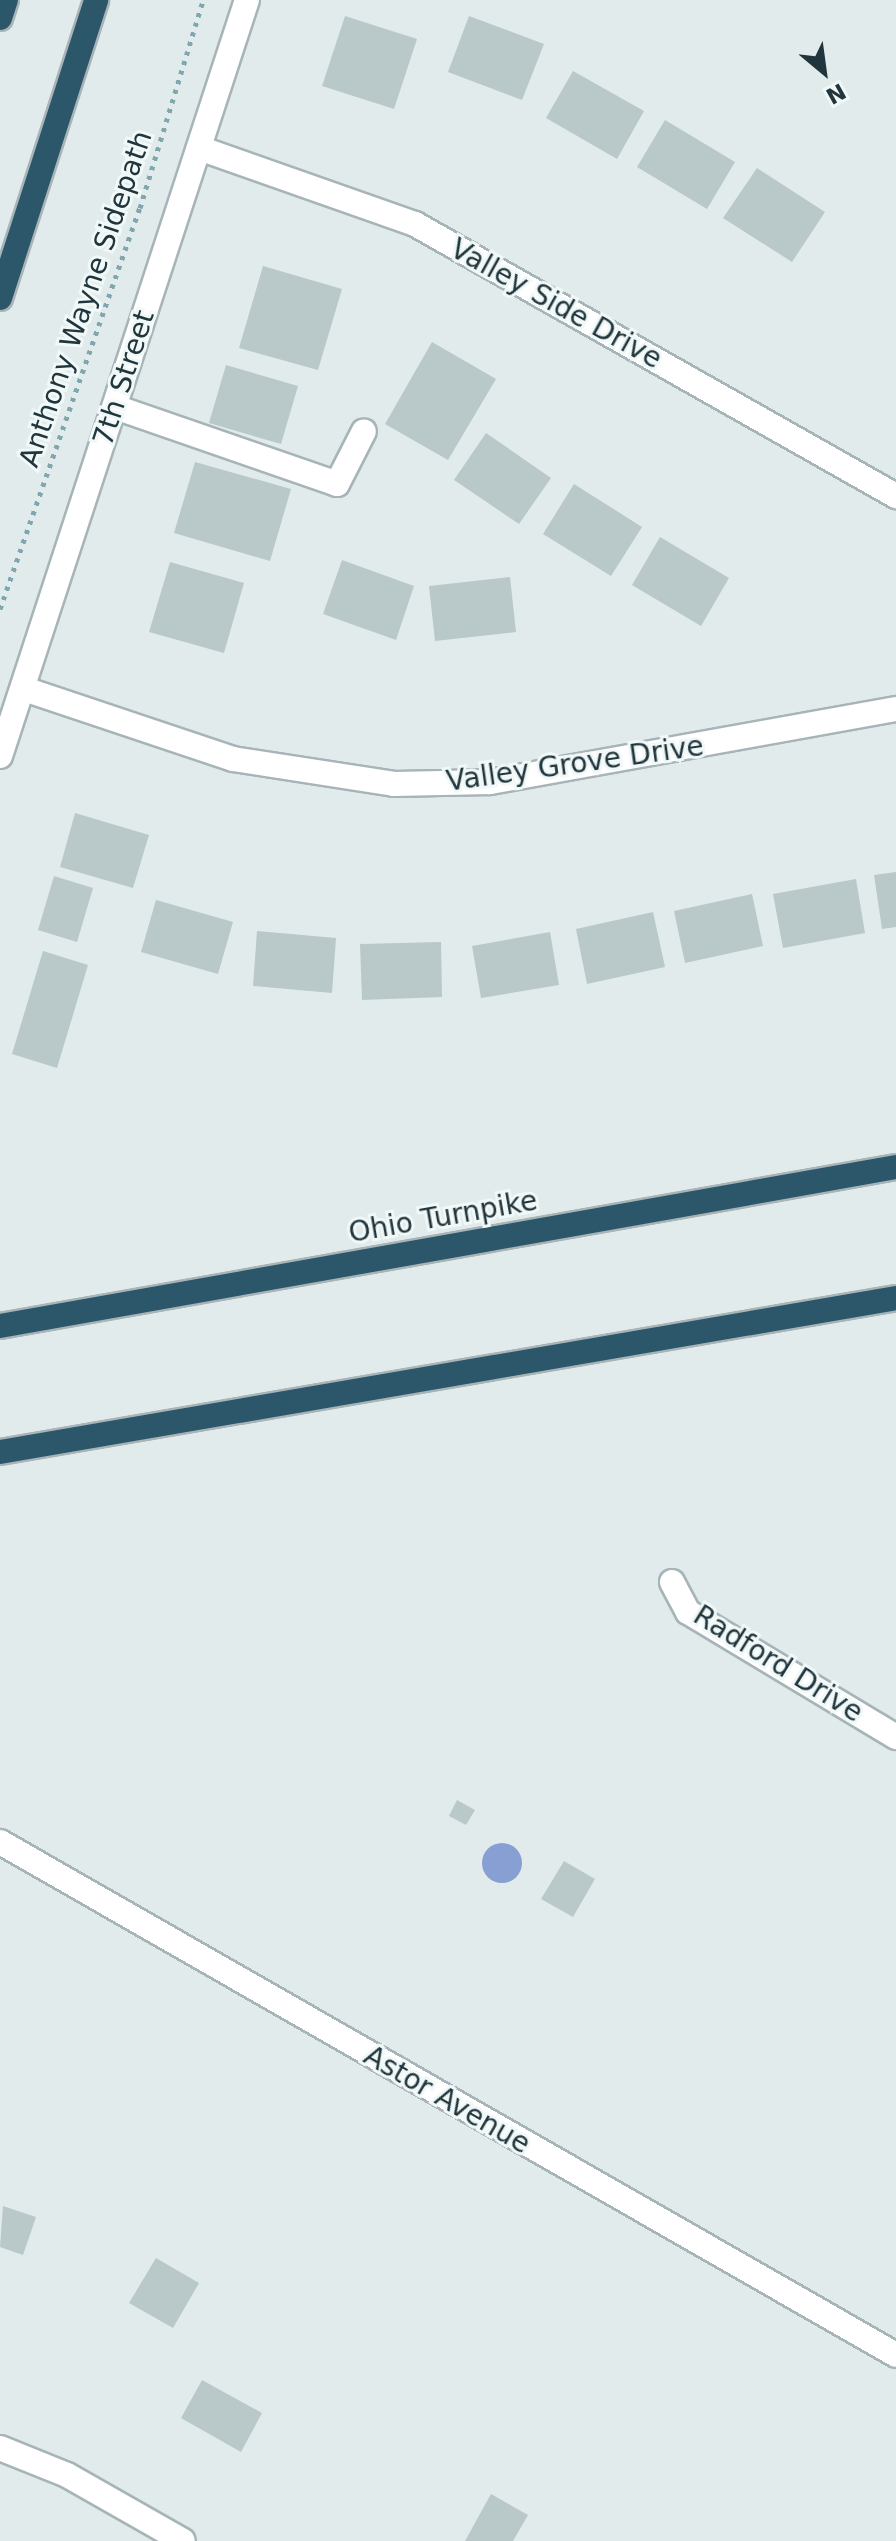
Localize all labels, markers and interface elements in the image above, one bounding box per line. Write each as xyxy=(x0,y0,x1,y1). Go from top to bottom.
north arrow xyxy=(784,32,864,112)
text: N xyxy=(822,78,850,109)
street label: Anthony Wayne Sidepath xyxy=(13,126,159,472)
street label: Valley Side Drive xyxy=(444,232,668,376)
street label: 7th Street xyxy=(86,306,162,450)
street label: Valley Grove Drive xyxy=(444,729,706,799)
street label: Ohio Turnpike xyxy=(346,1184,540,1250)
street label: Radford Drive xyxy=(687,1599,869,1729)
street label: Astor Avenue xyxy=(358,2039,536,2161)

